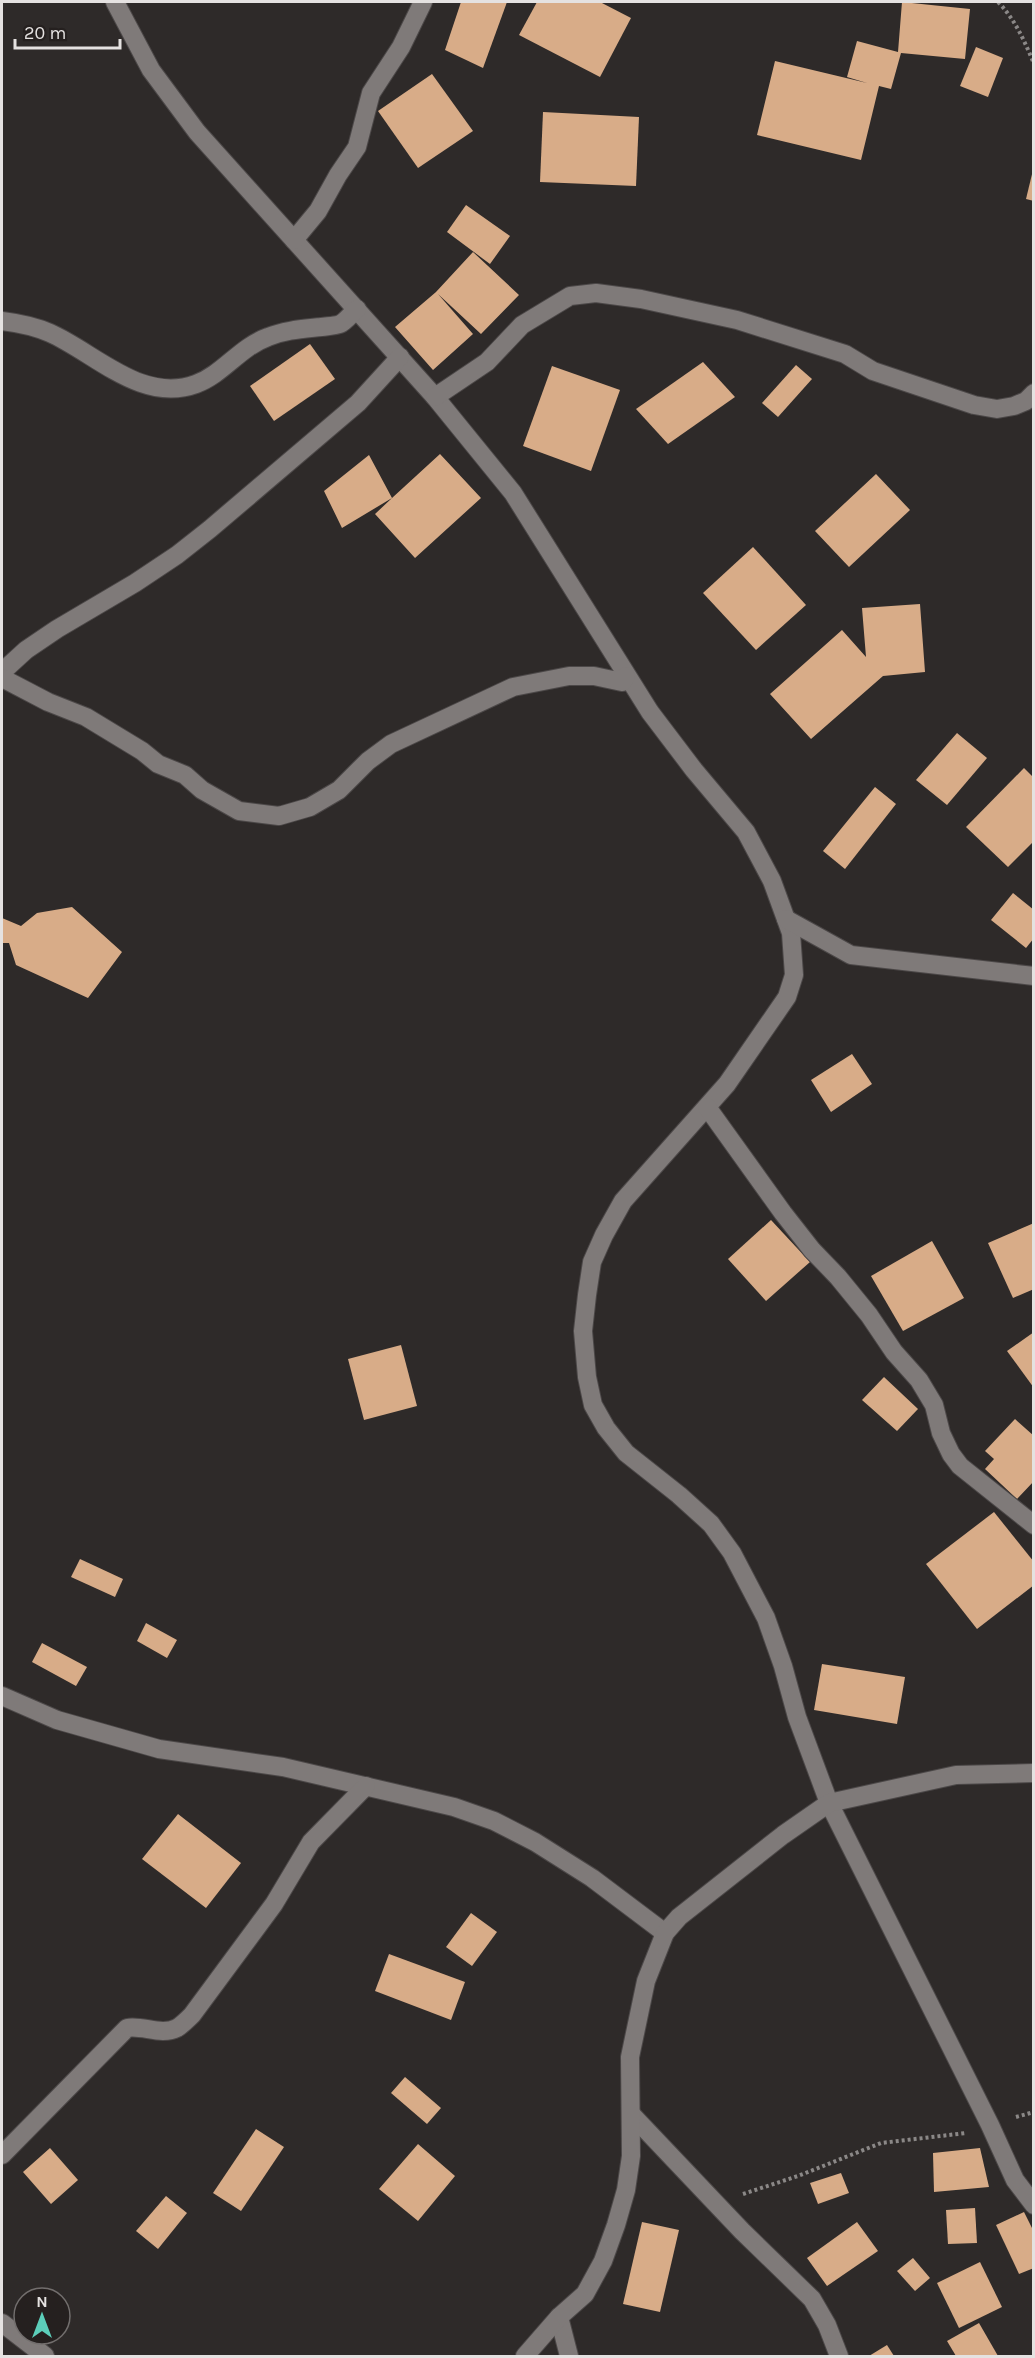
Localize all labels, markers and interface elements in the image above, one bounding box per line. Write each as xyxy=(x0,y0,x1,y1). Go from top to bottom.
scale bar xyxy=(15,12,120,50)
text: 20 m xyxy=(24,22,66,44)
north arrow xyxy=(12,2286,72,2346)
text: N xyxy=(36,2292,48,2311)

